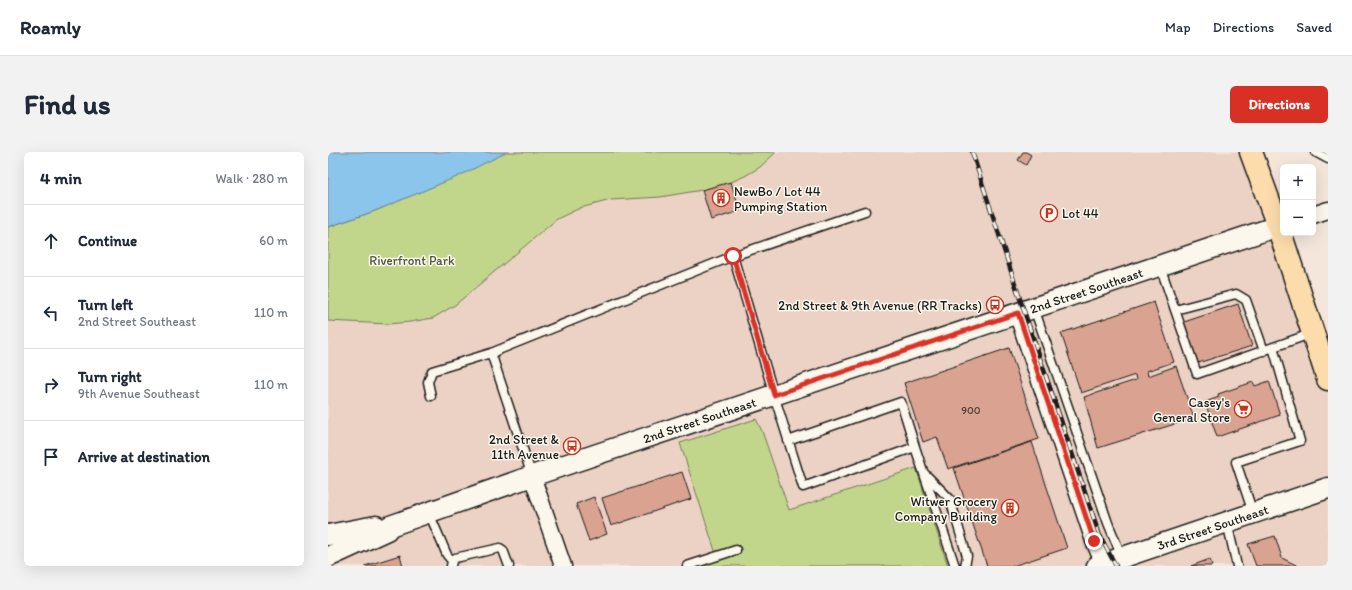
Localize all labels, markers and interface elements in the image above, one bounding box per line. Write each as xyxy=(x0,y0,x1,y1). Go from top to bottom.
text: Roamly xyxy=(20,16,81,39)
text: Map xyxy=(1165,19,1191,36)
text: Directions xyxy=(1213,19,1274,36)
text: Saved xyxy=(1296,19,1332,36)
button: Directions xyxy=(1230,86,1328,123)
text: Find us xyxy=(24,87,111,121)
map controls xyxy=(1280,164,1316,236)
button: + xyxy=(1280,164,1316,200)
text: 4 min xyxy=(40,168,82,188)
text: Walk · 280 m xyxy=(215,171,288,186)
place label: NewBo / Lot 44 Pumping Station xyxy=(734,184,828,214)
building icon: NewBo / Lot 44 Pumping Station xyxy=(711,188,731,208)
button: − xyxy=(1280,200,1316,236)
parking icon: Lot 44 xyxy=(1039,203,1059,223)
place label: Lot 44 xyxy=(1062,206,1099,221)
icon: ahead xyxy=(40,230,62,252)
text: Continue xyxy=(78,232,137,250)
text: 60 m xyxy=(259,233,288,248)
route start xyxy=(724,247,742,265)
park label: Riverfront Park xyxy=(369,253,455,268)
street label: 2nd Street Southeast xyxy=(1028,264,1145,316)
bus stop icon: 2nd Street & 9th Avenue (RR Tracks) xyxy=(985,295,1005,315)
text: Turn left xyxy=(78,296,133,314)
place label: 2nd Street & 9th Avenue (RR Tracks) xyxy=(778,298,982,313)
icon: left xyxy=(40,302,62,324)
text: 110 m xyxy=(254,305,288,320)
text: 2nd Street Southeast xyxy=(78,314,196,329)
text: Turn right xyxy=(78,368,142,386)
icon: right xyxy=(40,374,62,396)
text: 110 m xyxy=(254,377,288,392)
text: 9th Avenue Southeast xyxy=(78,386,200,401)
street label: 2nd Street Southeast xyxy=(641,394,758,446)
place label: Casey's General Store xyxy=(1153,395,1230,425)
supermarket icon: Casey's General Store xyxy=(1233,399,1253,419)
house number: 900 xyxy=(961,404,981,417)
place label: 2nd Street & 11th Avenue xyxy=(489,432,560,462)
bus stop icon: 2nd Street & 11th Avenue xyxy=(562,436,582,456)
icon: arrive xyxy=(40,446,62,468)
text: Arrive at destination xyxy=(78,448,210,466)
place label: Witwer Grocery Company Building xyxy=(895,494,997,524)
building icon: Witwer Grocery Company Building xyxy=(1000,498,1020,518)
street label: 3rd Street Southeast xyxy=(1155,501,1270,553)
route end xyxy=(1085,532,1103,550)

